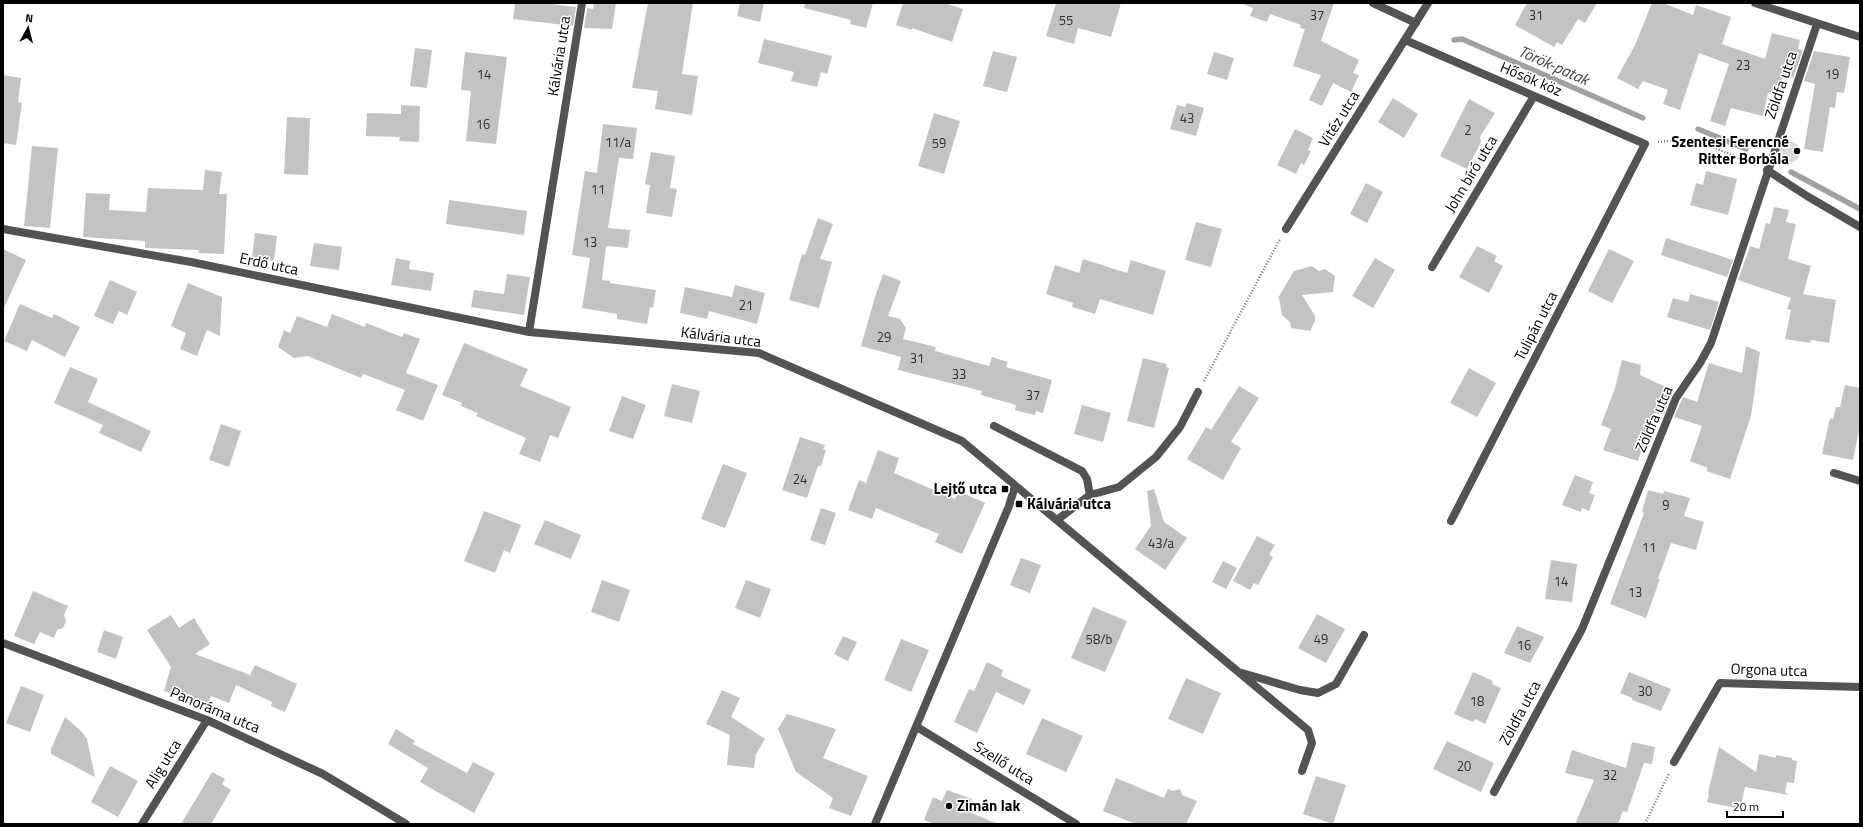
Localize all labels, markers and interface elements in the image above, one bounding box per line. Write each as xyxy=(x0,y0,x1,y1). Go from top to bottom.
house number: 37 xyxy=(1310,5,1324,25)
house number: 31 xyxy=(1529,5,1543,25)
north arrow xyxy=(8,8,48,48)
text: N xyxy=(24,10,34,26)
house number: 55 xyxy=(1059,10,1073,30)
street label: Kálvária utca xyxy=(541,14,576,98)
water label: Török-patak xyxy=(1515,39,1595,92)
street label: Zöldfa utca xyxy=(1758,47,1803,122)
street label: Hősök köz xyxy=(1497,55,1566,102)
house number: 23 xyxy=(1736,55,1750,75)
house number: 14 xyxy=(477,64,491,84)
house number: 19 xyxy=(1825,64,1839,84)
street label: Vitéz utca xyxy=(1312,86,1365,151)
house number: 43 xyxy=(1180,108,1194,128)
house number: 16 xyxy=(476,114,490,134)
house number: 2 xyxy=(1464,120,1472,140)
street label: John bíró utca xyxy=(1438,130,1503,217)
place label: Szentesi Ferencné Ritter Borbála xyxy=(1671,130,1789,170)
house number: 11/a xyxy=(605,132,632,152)
house number: 59 xyxy=(932,133,946,153)
marker: Szentesi Ferencné Ritter Borbála xyxy=(1792,146,1802,156)
house number: 11 xyxy=(591,179,605,199)
house number: 13 xyxy=(583,232,597,252)
street label: Erdő utca xyxy=(237,246,301,281)
street label: Tulipán utca xyxy=(1508,287,1563,365)
house number: 21 xyxy=(739,295,753,315)
street label: Kálvária utca xyxy=(680,320,763,353)
house number: 29 xyxy=(877,327,891,347)
house number: 31 xyxy=(910,348,924,368)
house number: 33 xyxy=(952,364,966,384)
street label: Zöldfa utca xyxy=(1629,382,1679,456)
house number: 37 xyxy=(1026,385,1040,405)
house number: 24 xyxy=(793,469,807,489)
place label: Lejtő utca xyxy=(934,477,997,500)
marker: Lejtő utca xyxy=(1000,484,1010,494)
place label: Kálvária utca xyxy=(1027,492,1111,515)
house number: 9 xyxy=(1662,495,1670,515)
marker: Kálvária utca xyxy=(1014,499,1024,509)
house number: 43/a xyxy=(1148,533,1175,553)
house number: 11 xyxy=(1642,537,1656,557)
house number: 14 xyxy=(1554,571,1568,591)
house number: 13 xyxy=(1628,582,1642,602)
house number: 58/b xyxy=(1086,629,1113,649)
house number: 49 xyxy=(1314,629,1328,649)
house number: 16 xyxy=(1517,635,1531,655)
street label: Orgona utca xyxy=(1730,657,1808,682)
street label: Zöldfa utca xyxy=(1493,676,1546,749)
street label: Panoráma utca xyxy=(167,680,264,739)
house number: 30 xyxy=(1638,681,1652,701)
house number: 18 xyxy=(1470,691,1484,711)
street label: Alig utca xyxy=(139,734,187,793)
street label: Szellő utca xyxy=(969,735,1040,791)
house number: 20 xyxy=(1457,756,1471,776)
house number: 32 xyxy=(1603,765,1617,785)
scale bar xyxy=(1727,793,1783,819)
place label: Zimán lak xyxy=(957,794,1020,817)
text: 20 m xyxy=(1733,797,1759,816)
marker: Zimán lak xyxy=(944,801,954,811)

